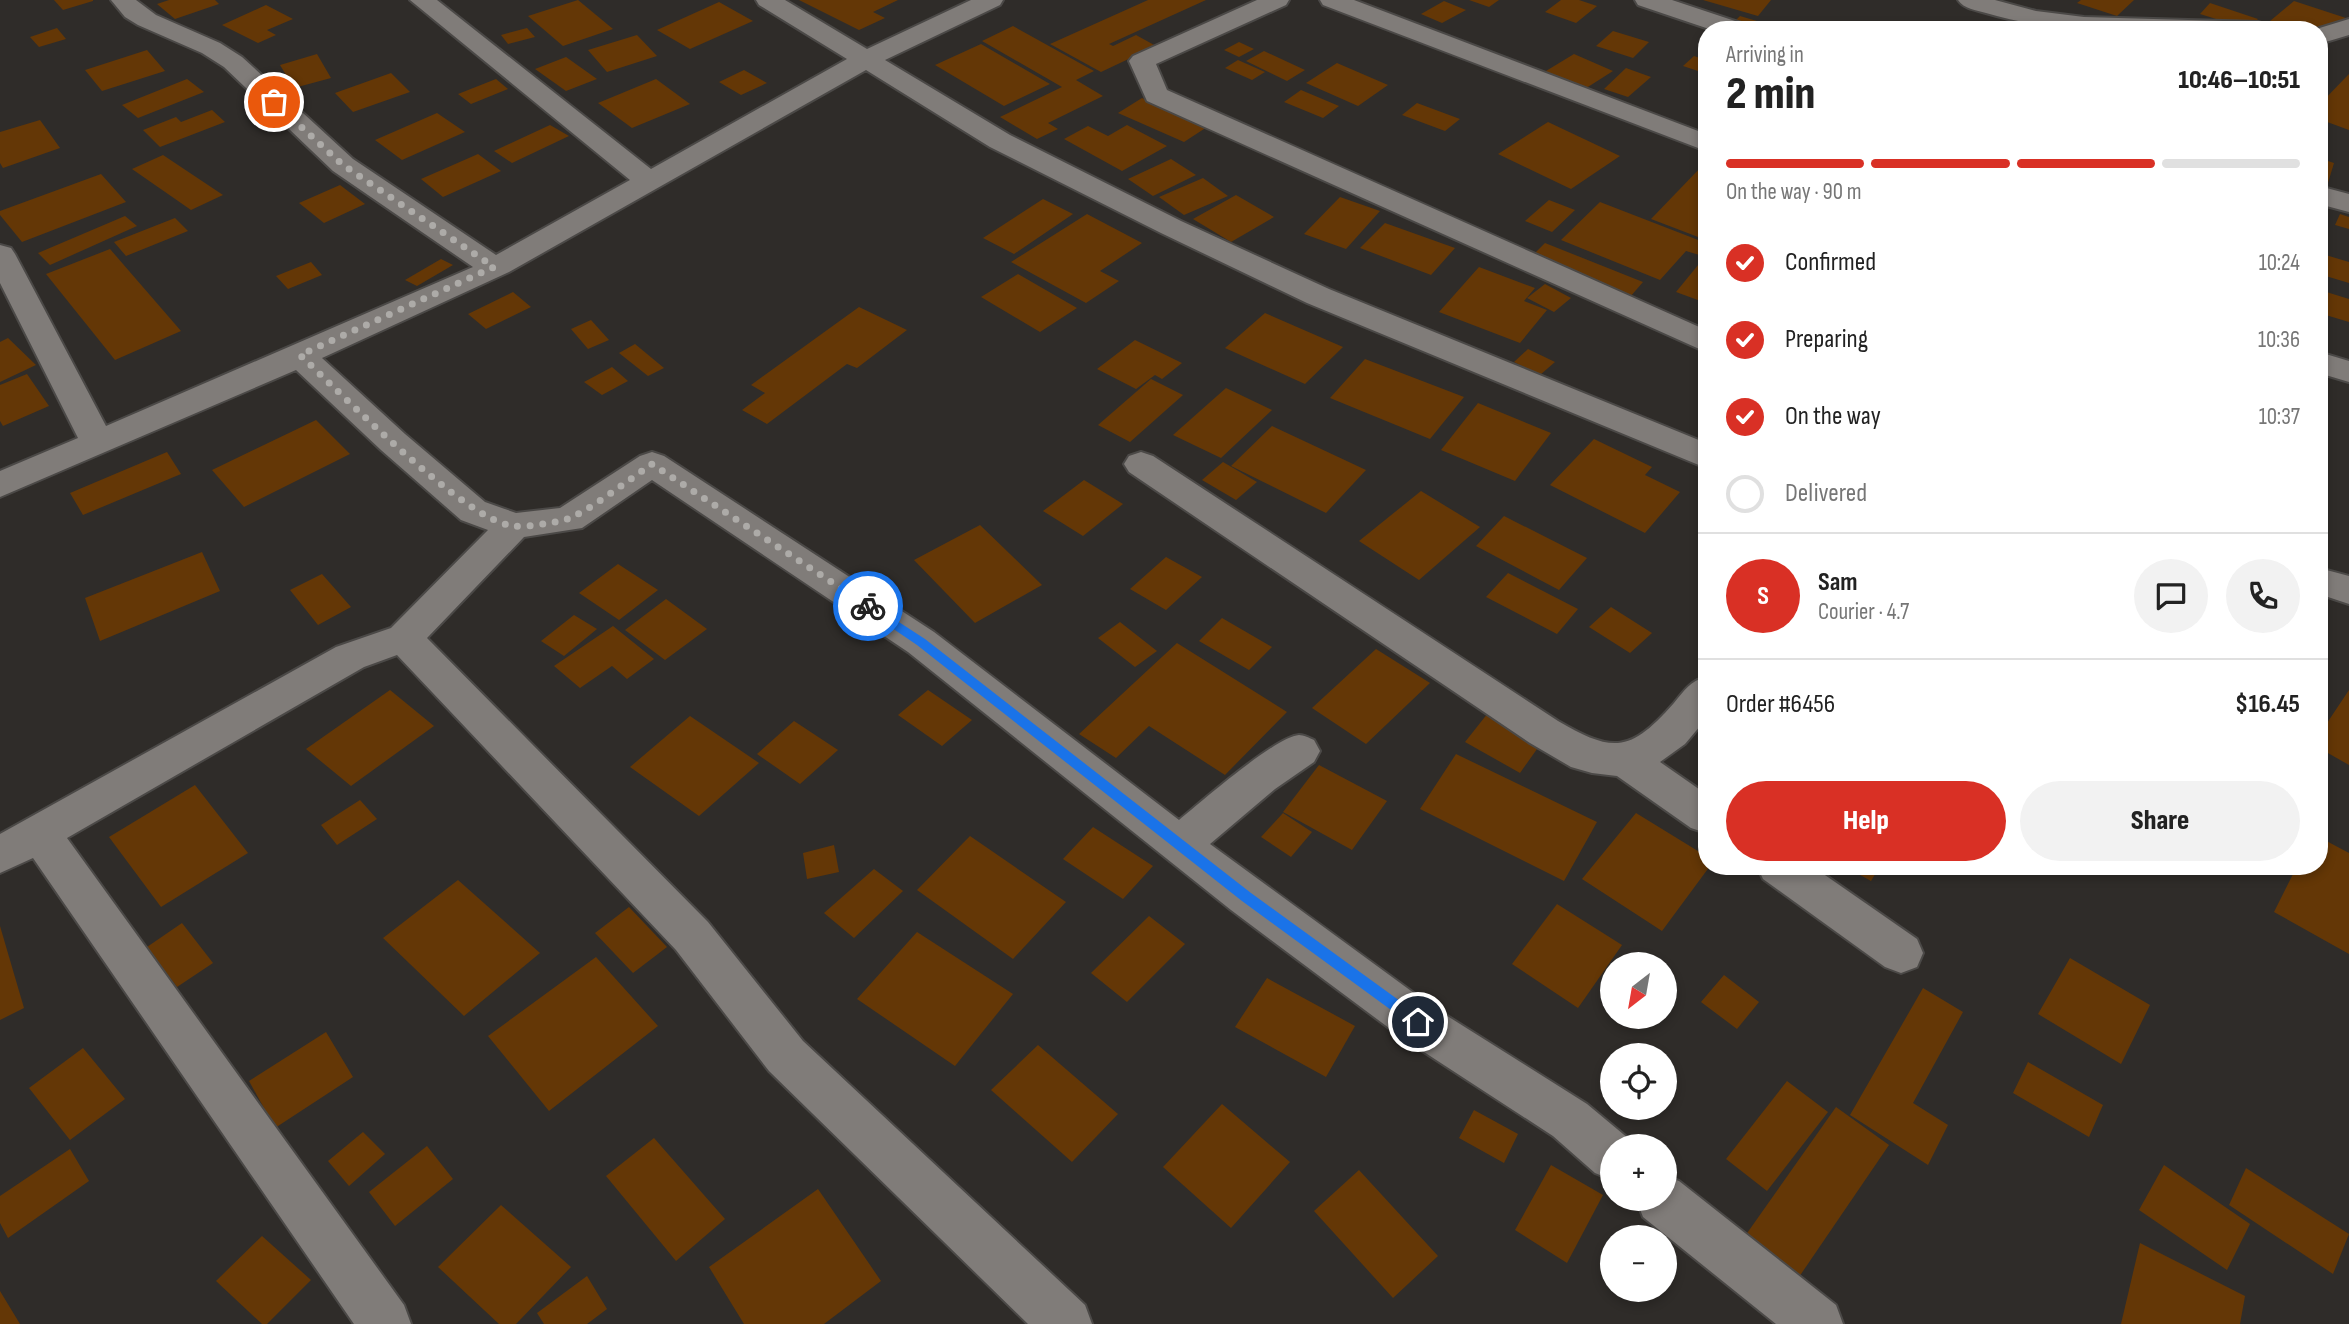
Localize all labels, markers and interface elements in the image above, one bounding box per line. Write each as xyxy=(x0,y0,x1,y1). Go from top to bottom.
text: Arriving in xyxy=(1726,41,1804,69)
text: 10:46–10:51 xyxy=(2178,65,2300,96)
text: 2 min xyxy=(1726,67,1815,122)
pin xyxy=(244,72,304,132)
icon: bag xyxy=(255,83,293,121)
text: On the way · 90 m xyxy=(1726,178,1861,206)
icon: check xyxy=(1726,244,1764,282)
text: Confirmed xyxy=(1785,247,1876,278)
text: 10:24 xyxy=(2259,249,2300,277)
icon: check xyxy=(1726,321,1764,359)
text: Preparing xyxy=(1785,324,1868,355)
text: 10:36 xyxy=(2258,326,2300,354)
icon: check xyxy=(1726,398,1764,436)
text: On the way xyxy=(1785,401,1881,432)
text: 10:37 xyxy=(2259,403,2300,431)
text: Delivered xyxy=(1785,478,1867,509)
button: chat xyxy=(2134,559,2208,633)
button: phone xyxy=(2226,559,2300,633)
text: Sam xyxy=(1818,567,1858,598)
courier xyxy=(833,571,903,641)
text: S xyxy=(1757,581,1769,612)
icon: bike xyxy=(849,587,887,625)
text: Courier · 4.7 xyxy=(1818,598,1909,626)
text: Order #6456 xyxy=(1726,689,1835,720)
text: $16.45 xyxy=(2235,689,2300,720)
button: Help xyxy=(1726,781,2006,861)
button: Share xyxy=(2020,781,2300,861)
north arrow xyxy=(1600,952,1676,1029)
map controls xyxy=(1600,952,1677,1302)
pin xyxy=(1388,992,1448,1052)
icon: home xyxy=(1399,1003,1437,1041)
button: locate xyxy=(1600,1043,1677,1120)
button: + xyxy=(1600,1134,1677,1211)
button: − xyxy=(1600,1225,1677,1302)

